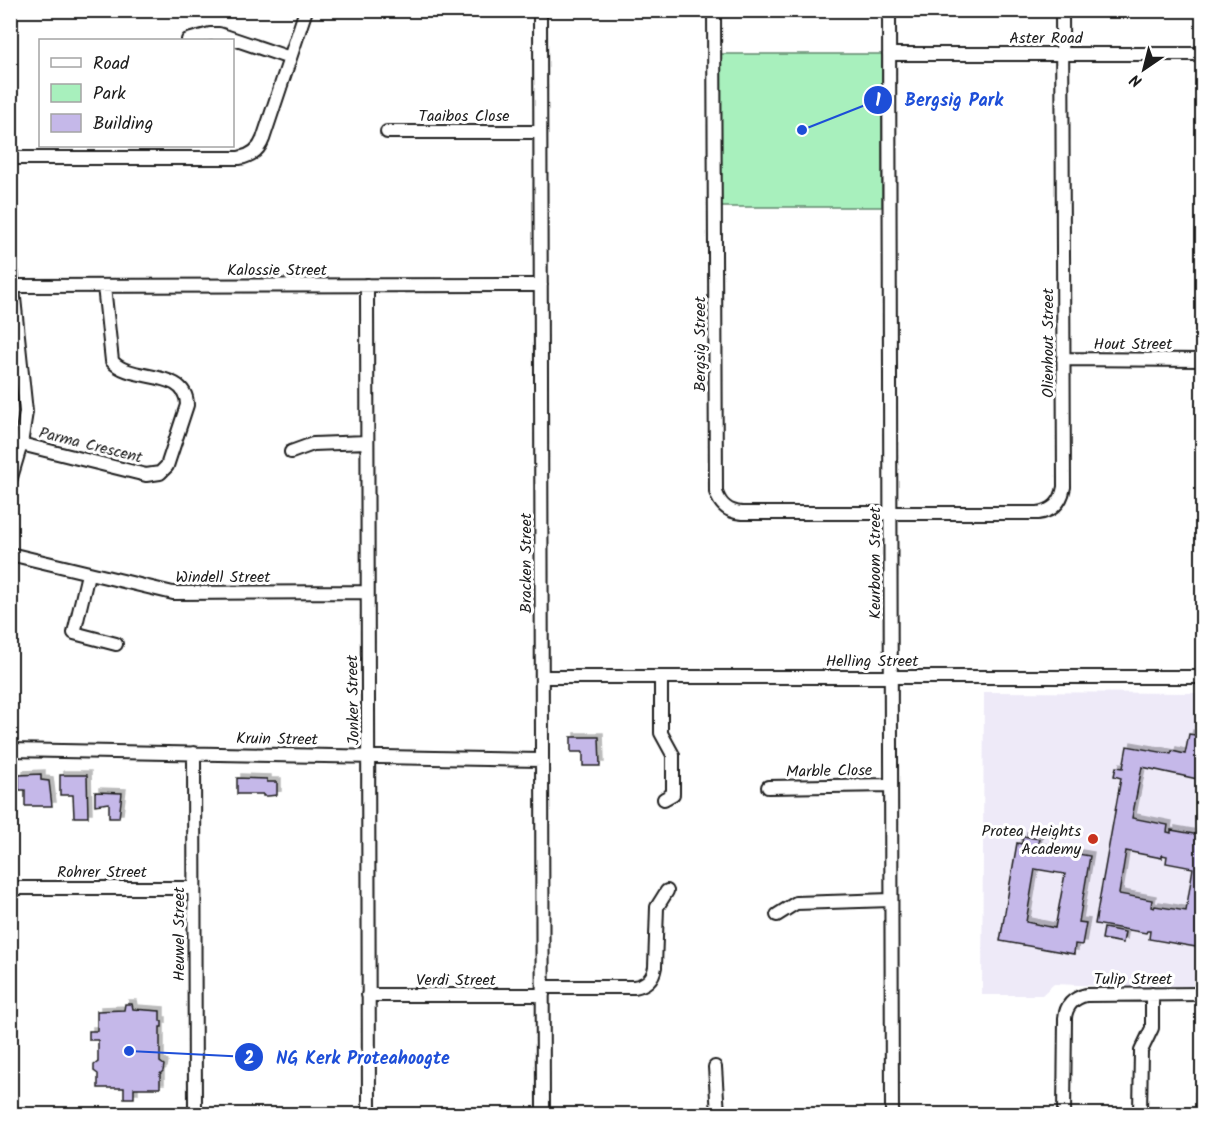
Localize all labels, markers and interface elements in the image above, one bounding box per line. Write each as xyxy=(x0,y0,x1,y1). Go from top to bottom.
street label: Aster Road xyxy=(1009,26,1084,51)
legend xyxy=(39,39,234,147)
north arrow xyxy=(1114,39,1174,99)
text: Road xyxy=(93,50,130,79)
text: N xyxy=(1125,67,1148,93)
text: Park xyxy=(93,80,126,109)
callout: Bergsig Park xyxy=(863,82,1015,118)
text: 1 xyxy=(875,87,881,116)
text: Bergsig Park xyxy=(905,87,1004,116)
street label: Taaibos Close xyxy=(418,104,510,129)
text: Building xyxy=(93,110,153,139)
street label: Kalossie Street xyxy=(227,258,328,283)
street label: Olienhout Street xyxy=(1036,287,1061,398)
street label: Bergsig Street xyxy=(688,295,713,392)
street label: Hout Street xyxy=(1094,332,1173,357)
street label: Parma Crescent xyxy=(36,420,146,471)
street label: Keurboom Street xyxy=(863,506,888,619)
street label: Bracken Street xyxy=(514,512,539,613)
street label: Windell Street xyxy=(176,565,271,590)
street label: Helling Street xyxy=(826,649,919,674)
street label: Jonker Street xyxy=(340,654,367,745)
street label: Kruin Street xyxy=(236,726,319,753)
street label: Marble Close xyxy=(786,758,872,785)
place label: Protea Heights Academy xyxy=(982,819,1081,862)
marker: Protea Heights Academy xyxy=(1086,832,1100,846)
street label: Rohrer Street xyxy=(57,860,148,885)
street label: Heuwel Street xyxy=(167,886,192,981)
street label: Tulip Street xyxy=(1094,967,1173,992)
street label: Verdi Street xyxy=(416,968,497,993)
callout: NG Kerk Proteahoogte xyxy=(234,1039,462,1075)
text: 2 xyxy=(244,1045,254,1074)
text: NG Kerk Proteahoogte xyxy=(276,1045,450,1074)

